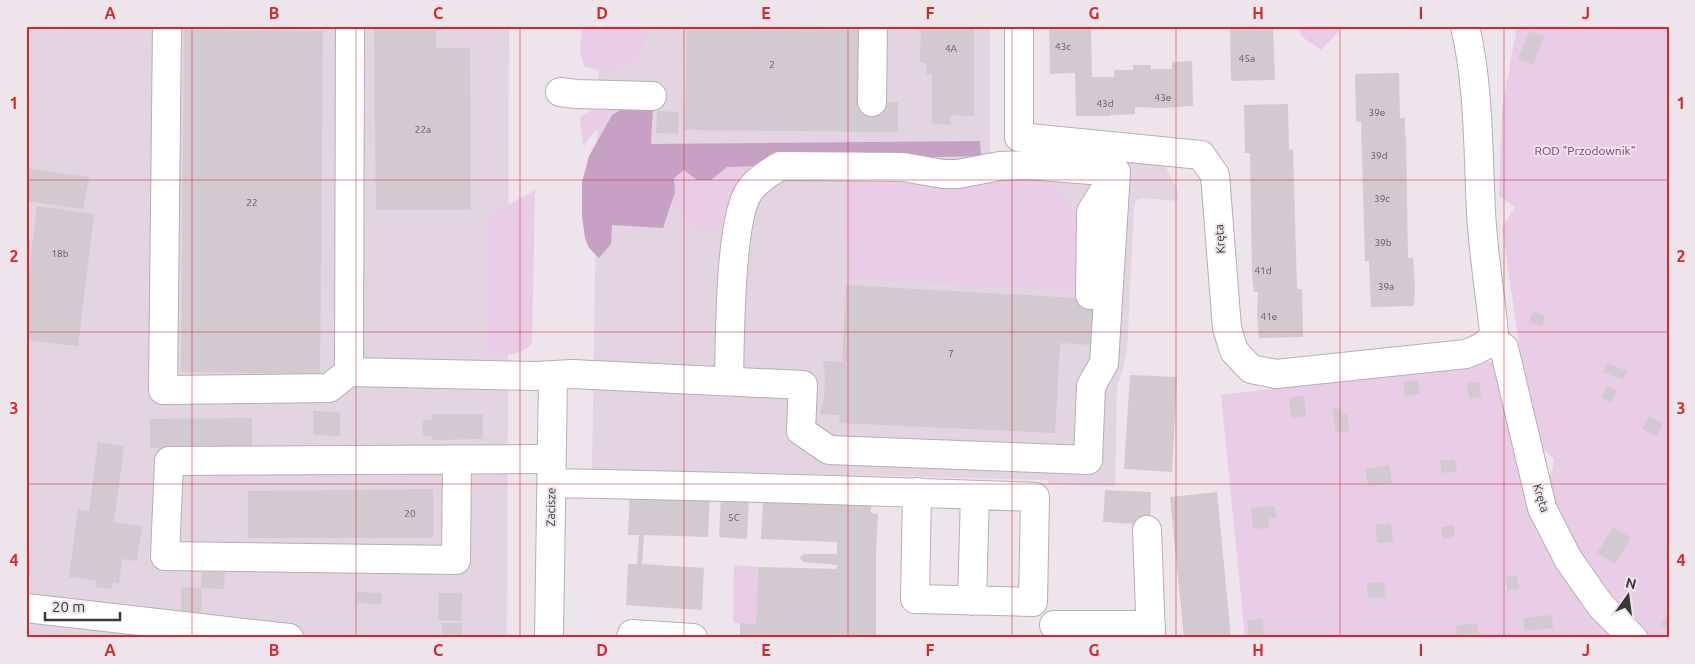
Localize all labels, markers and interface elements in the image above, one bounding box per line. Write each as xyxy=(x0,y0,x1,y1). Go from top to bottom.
text: A xyxy=(104,4,116,22)
text: B xyxy=(269,4,279,22)
text: C xyxy=(433,4,443,22)
text: D xyxy=(596,4,608,22)
text: E xyxy=(761,4,771,22)
text: F xyxy=(926,4,935,22)
text: G xyxy=(1088,4,1100,22)
text: H xyxy=(1252,4,1264,22)
text: I xyxy=(1419,4,1423,22)
text: J xyxy=(1582,4,1590,22)
house number: 43c xyxy=(1055,41,1071,52)
house number: 4A xyxy=(945,43,958,54)
house number: 45a xyxy=(1239,53,1255,64)
house number: 2 xyxy=(769,59,775,70)
house number: 43e xyxy=(1155,92,1171,103)
text: 1 xyxy=(9,94,19,112)
text: 1 xyxy=(1676,94,1686,112)
house number: 43d xyxy=(1096,98,1114,109)
house number: 39e xyxy=(1369,107,1385,118)
house number: 22a xyxy=(415,124,431,135)
park label: ROD "Przodownik" xyxy=(1535,144,1635,157)
house number: 39d xyxy=(1370,150,1388,161)
house number: 39c xyxy=(1374,193,1390,204)
house number: 22 xyxy=(246,197,258,208)
street label: Kręta xyxy=(1212,224,1227,254)
house number: 39b xyxy=(1374,237,1392,248)
text: 2 xyxy=(9,247,19,265)
text: 2 xyxy=(1676,247,1686,265)
house number: 18b xyxy=(51,248,69,259)
house number: 41d xyxy=(1254,265,1272,276)
house number: 39a xyxy=(1378,281,1394,292)
house number: 41e xyxy=(1261,311,1277,322)
house number: 7 xyxy=(948,348,954,359)
text: 3 xyxy=(9,399,19,417)
text: 3 xyxy=(1676,399,1686,417)
street label: Kręta xyxy=(1531,482,1552,514)
street label: Zacisze xyxy=(544,488,557,526)
house number: 20 xyxy=(404,508,416,519)
house number: 5C xyxy=(728,512,740,523)
text: 4 xyxy=(9,551,19,569)
text: 4 xyxy=(1676,551,1686,569)
north arrow xyxy=(1602,572,1652,622)
text: N xyxy=(1624,574,1638,592)
scale bar xyxy=(45,589,120,621)
text: 20 m xyxy=(52,598,85,615)
text: A xyxy=(104,641,116,659)
text: B xyxy=(269,641,279,659)
text: C xyxy=(433,641,443,659)
text: D xyxy=(596,641,608,659)
text: E xyxy=(761,641,771,659)
text: F xyxy=(926,641,935,659)
text: G xyxy=(1088,641,1100,659)
text: H xyxy=(1252,641,1264,659)
text: I xyxy=(1419,641,1423,659)
text: J xyxy=(1582,641,1590,659)

